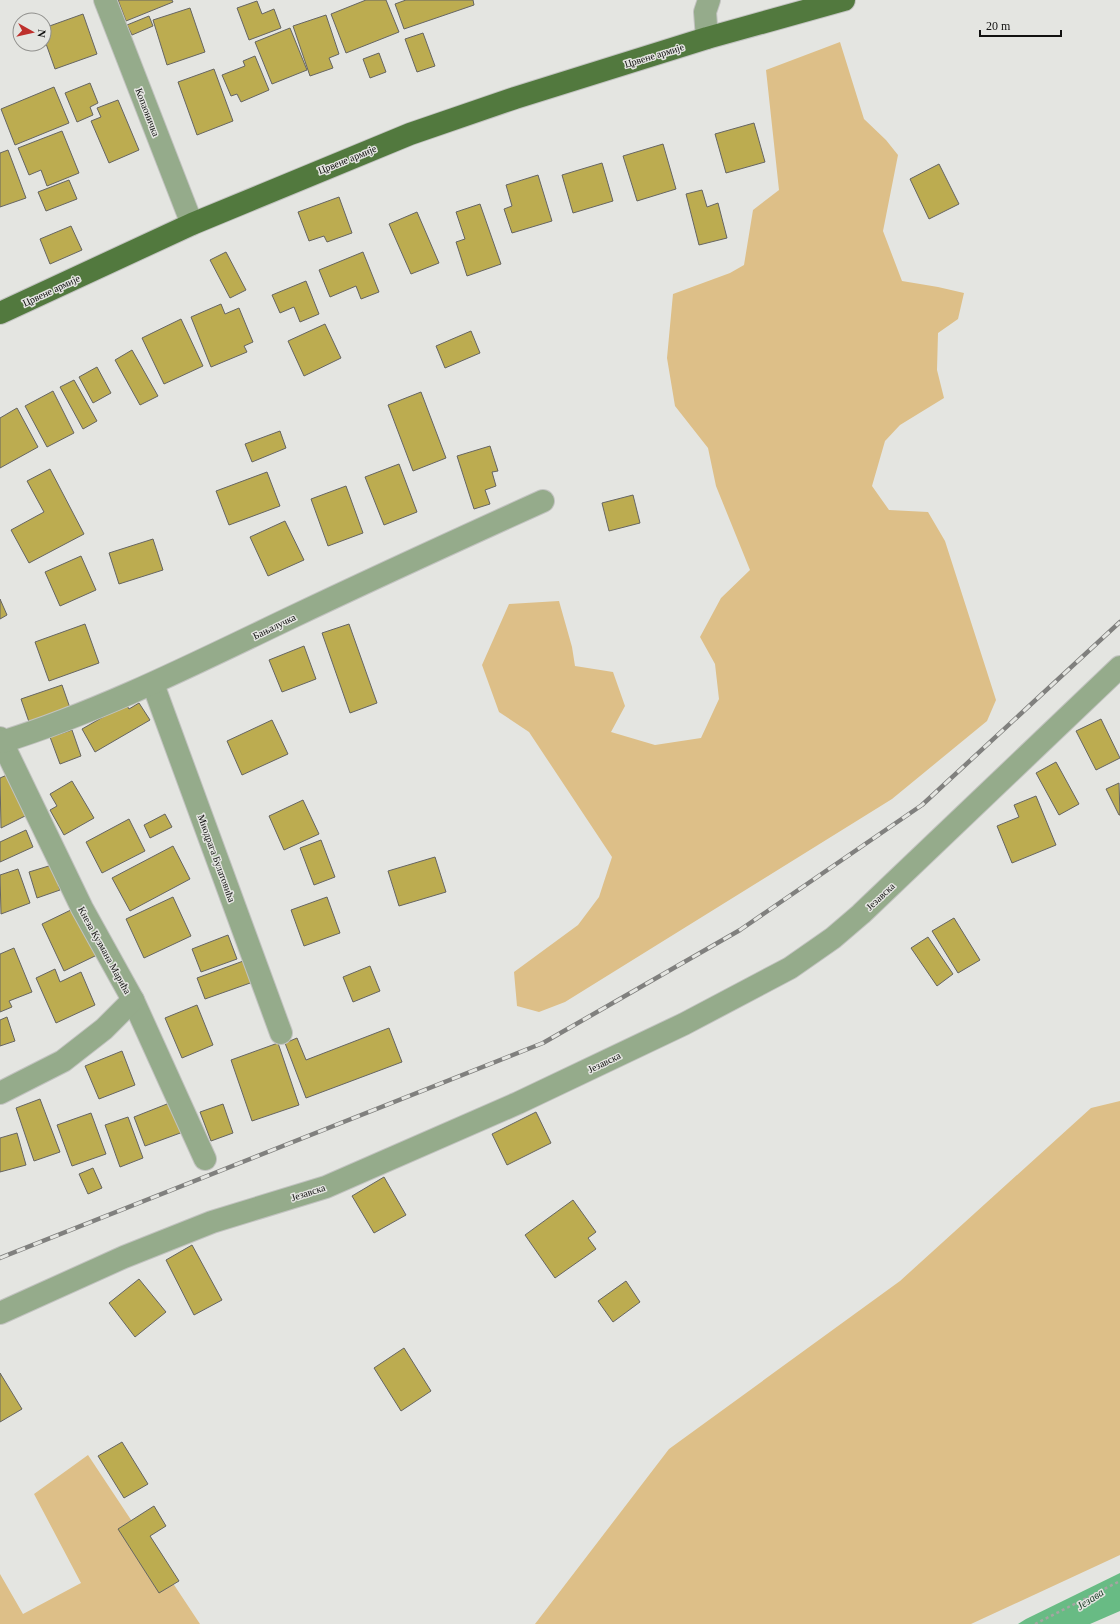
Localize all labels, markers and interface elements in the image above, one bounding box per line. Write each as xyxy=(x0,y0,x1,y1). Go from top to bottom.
north arrow xyxy=(12,12,52,52)
scale bar xyxy=(980,12,1061,38)
text: 20 m xyxy=(986,19,1011,33)
text: N xyxy=(35,29,48,38)
street label: Црвене армије xyxy=(623,41,686,70)
street label: Копаоничка xyxy=(133,86,162,138)
street label: Црвене армије xyxy=(316,143,378,176)
street label: Црвене армије xyxy=(21,272,82,308)
street label: Бањалучка xyxy=(251,611,298,641)
street label: Миодрага Булатовића xyxy=(196,813,238,904)
street label: Језавска xyxy=(864,880,897,912)
street label: Кнеза Кузмана Марића xyxy=(76,905,133,996)
street label: Језавска xyxy=(586,1050,623,1075)
street label: Језавска xyxy=(290,1182,327,1203)
water label: Језава xyxy=(1074,1586,1106,1612)

